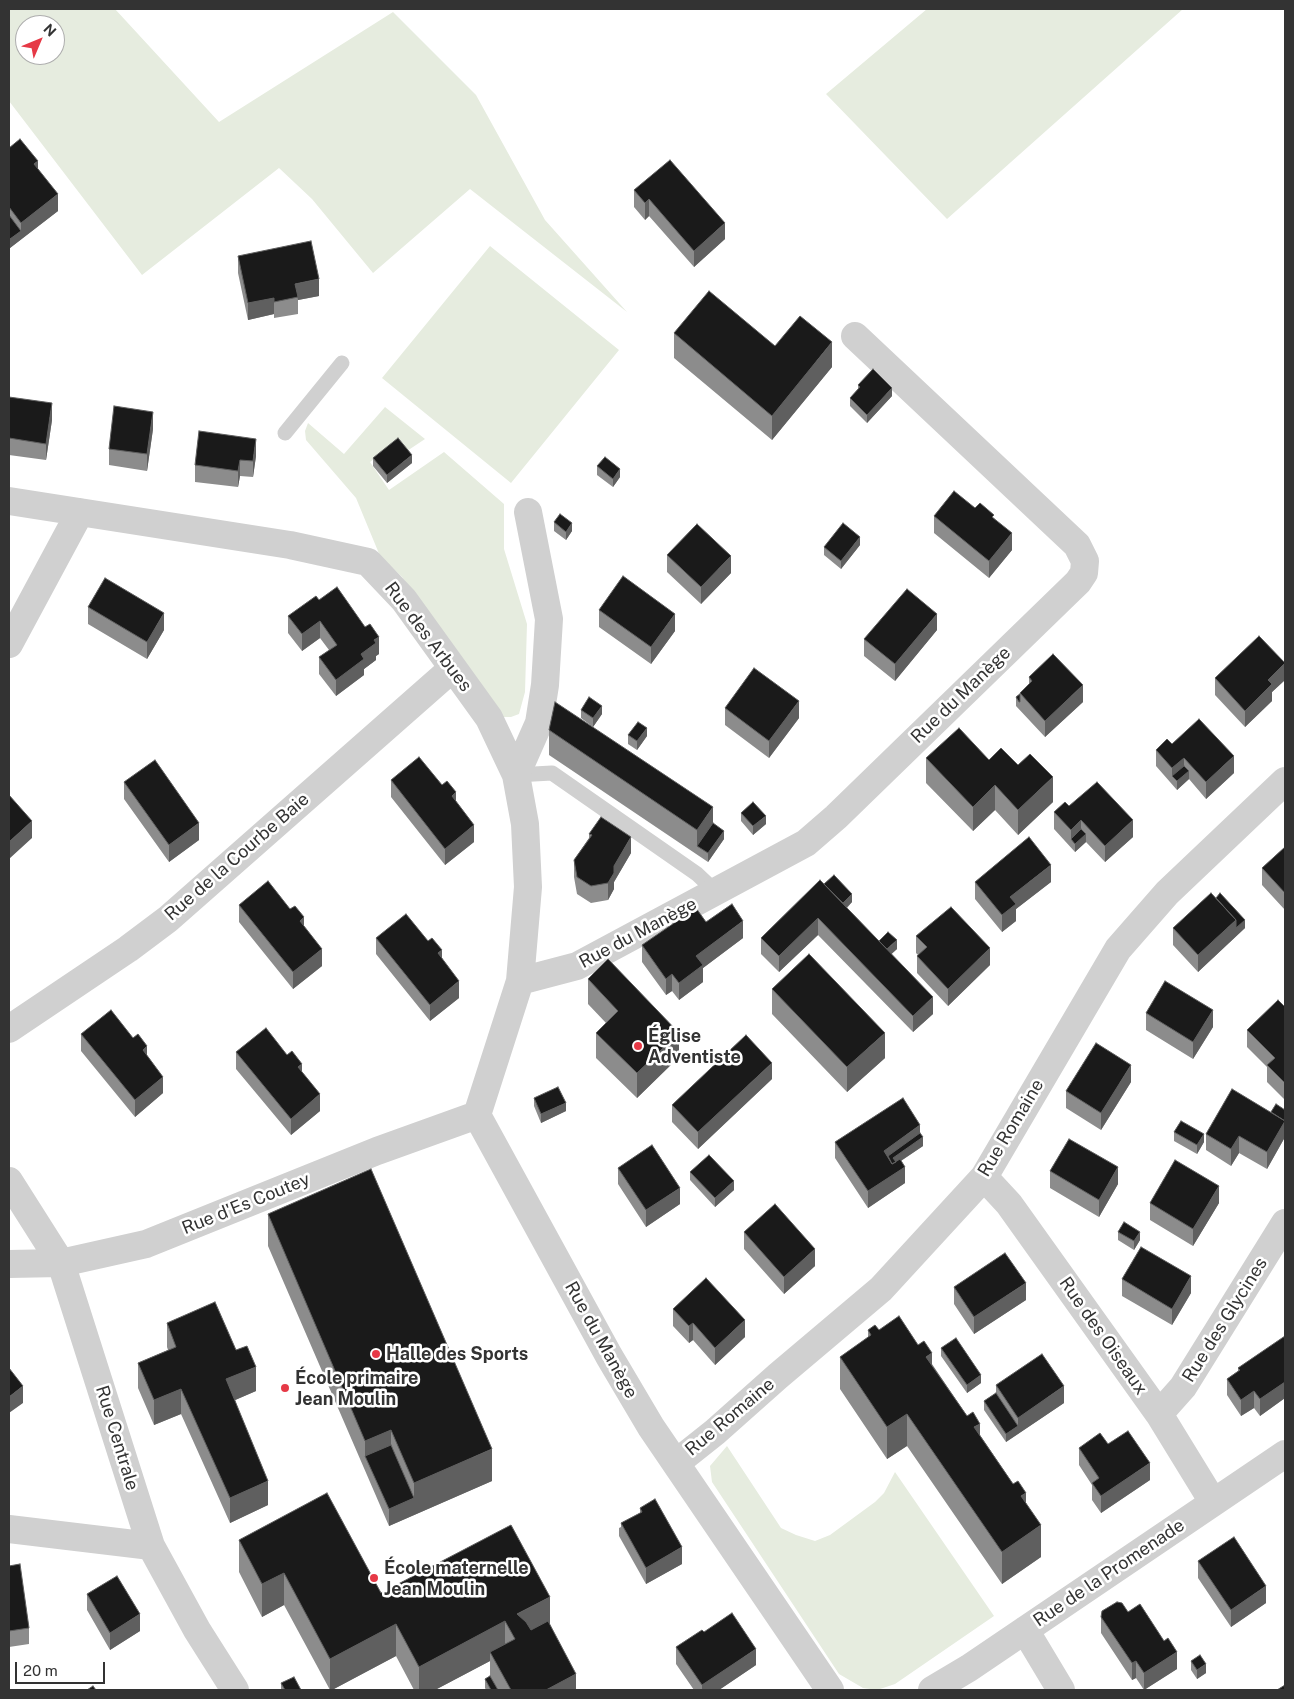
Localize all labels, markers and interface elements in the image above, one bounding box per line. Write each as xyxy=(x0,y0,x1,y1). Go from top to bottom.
north arrow xyxy=(15,15,65,65)
text: N xyxy=(40,21,59,40)
street label: Rue des Arbues xyxy=(380,578,476,696)
street label: Rue du Manège xyxy=(907,642,1015,748)
street label: Rue de la Courbe Baie xyxy=(160,788,314,926)
street label: Rue du Manège xyxy=(576,893,700,973)
place label: Église Adventiste xyxy=(648,1025,741,1068)
marker: Église Adventiste xyxy=(632,1040,644,1052)
street label: Rue Romaine xyxy=(973,1075,1049,1181)
street label: Rue d'Es Coutey xyxy=(179,1169,313,1239)
street label: Rue des Glycines xyxy=(1178,1254,1272,1386)
street label: Rue des Oiseaux xyxy=(1054,1273,1152,1399)
street label: Rue du Manège xyxy=(560,1278,642,1402)
place label: Halle des Sports xyxy=(386,1343,528,1365)
marker: Halle des Sports xyxy=(370,1348,382,1360)
place label: École primaire Jean Moulin xyxy=(295,1367,418,1410)
street label: Rue Romaine xyxy=(681,1373,779,1461)
marker: École primaire Jean Moulin xyxy=(279,1382,291,1394)
street label: Rue Centrale xyxy=(91,1383,143,1493)
street label: Rue de la Promenade xyxy=(1029,1514,1189,1632)
place label: École maternelle Jean Moulin xyxy=(384,1557,529,1600)
marker: École maternelle Jean Moulin xyxy=(368,1572,380,1584)
scale bar xyxy=(18,1652,108,1684)
text: 20 m xyxy=(23,1662,58,1679)

